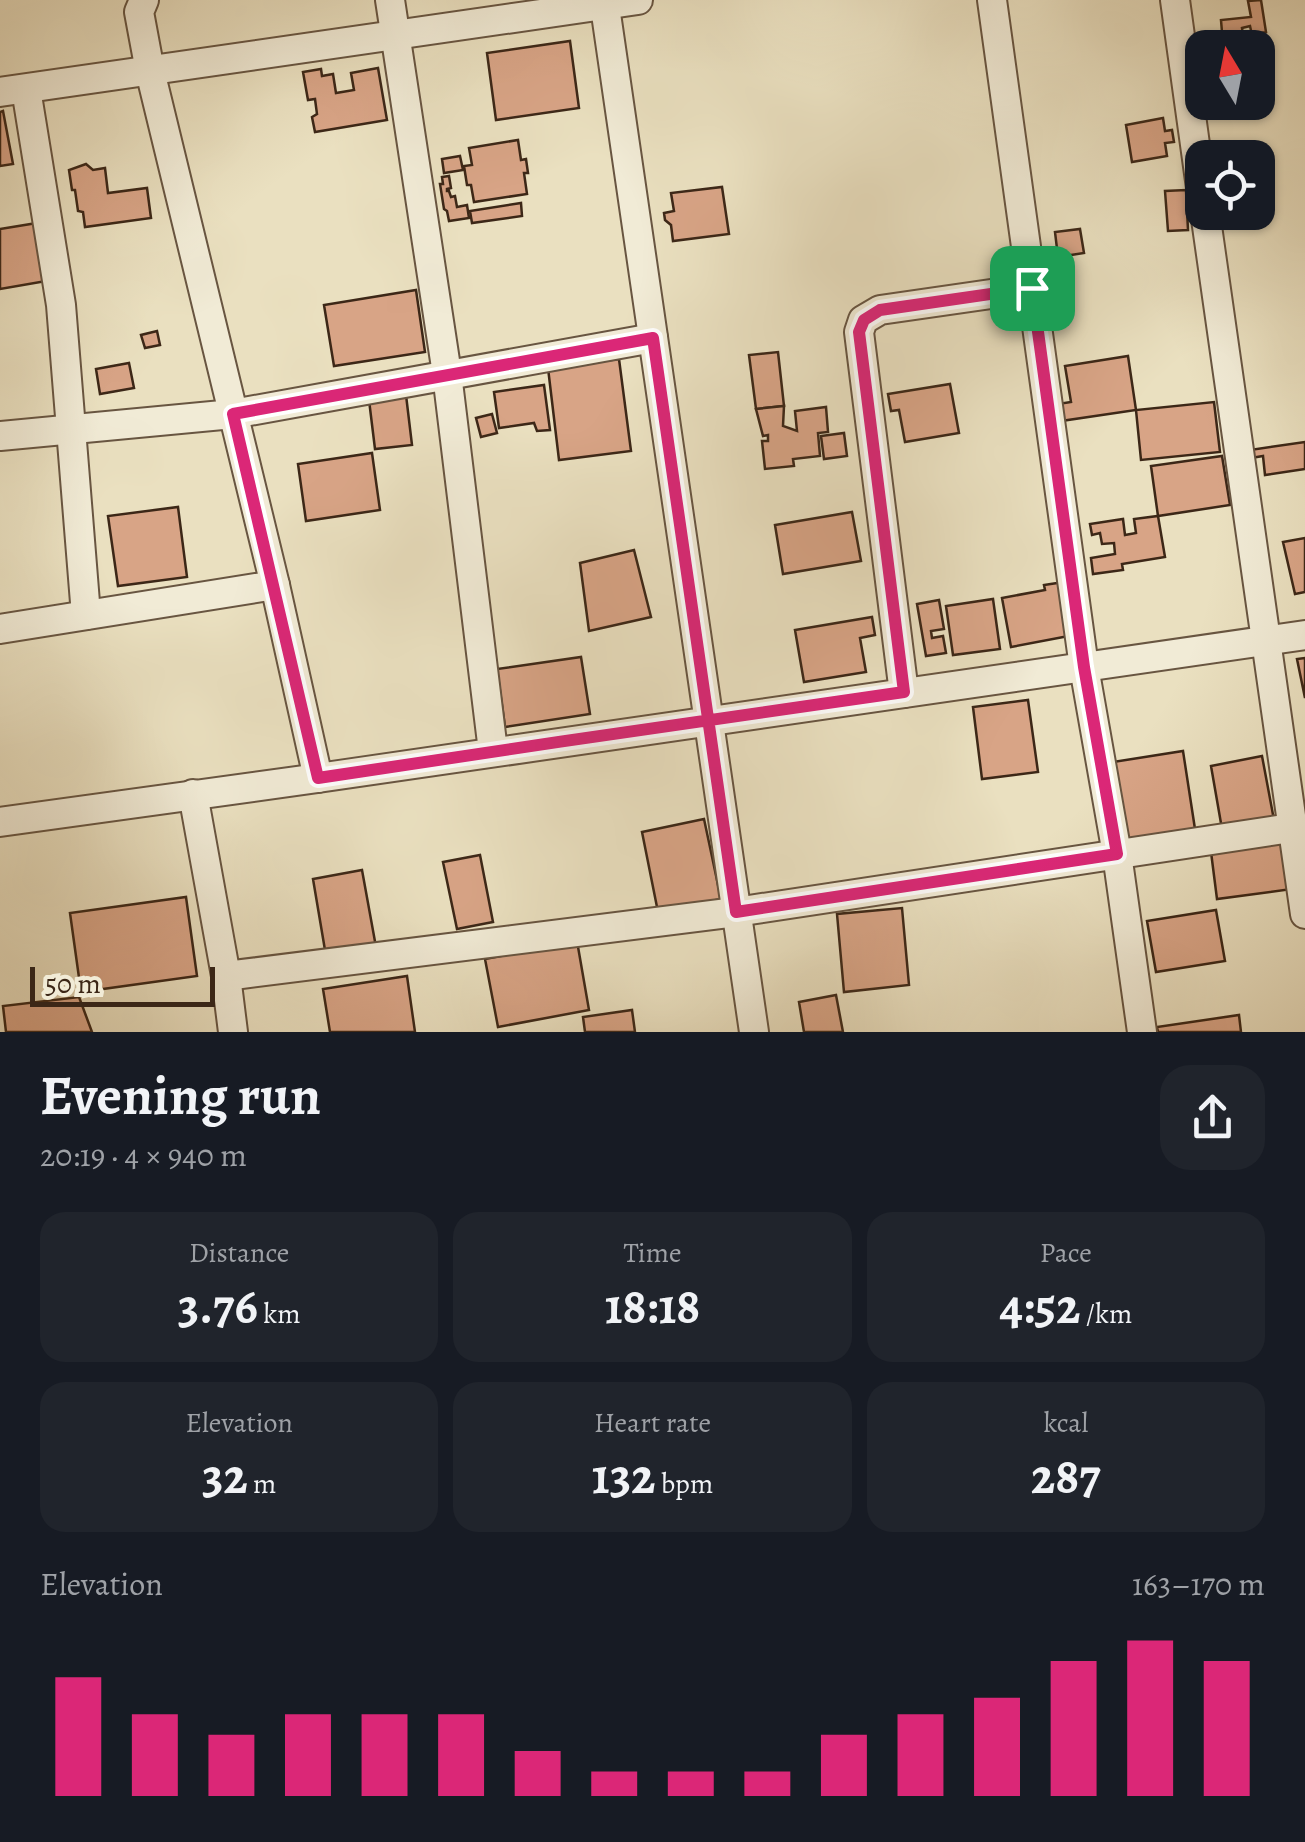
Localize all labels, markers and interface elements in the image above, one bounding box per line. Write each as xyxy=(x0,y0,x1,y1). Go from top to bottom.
north arrow xyxy=(1185,30,1275,120)
map controls xyxy=(1185,30,1275,230)
button: locate xyxy=(1185,140,1275,230)
pin xyxy=(990,246,1075,331)
icon: arrive xyxy=(1005,261,1060,316)
scale bar xyxy=(30,962,215,1006)
text: 50 m xyxy=(45,965,101,1003)
text: Evening run xyxy=(40,1058,321,1133)
button: share xyxy=(1160,1065,1265,1170)
text: 20:19 · 4 × 940 m xyxy=(40,1133,247,1177)
text: Distance xyxy=(189,1234,289,1272)
text: Time xyxy=(623,1234,682,1272)
text: Pace xyxy=(1040,1234,1092,1272)
text: 3.76 xyxy=(178,1272,258,1340)
text: 18:18 xyxy=(605,1272,700,1340)
text: 4:52 xyxy=(999,1272,1080,1340)
text: km xyxy=(258,1295,301,1333)
text: /km xyxy=(1080,1295,1132,1333)
text: Elevation xyxy=(185,1404,293,1442)
text: Heart rate xyxy=(594,1404,711,1442)
text: kcal xyxy=(1043,1404,1088,1442)
text: 32 xyxy=(202,1442,248,1510)
text: 132 xyxy=(592,1442,655,1510)
text: 287 xyxy=(1031,1442,1101,1510)
text: m xyxy=(248,1465,276,1503)
text: bpm xyxy=(655,1465,713,1503)
text: Elevation xyxy=(40,1562,163,1606)
text: 163–170 m xyxy=(1132,1562,1265,1606)

